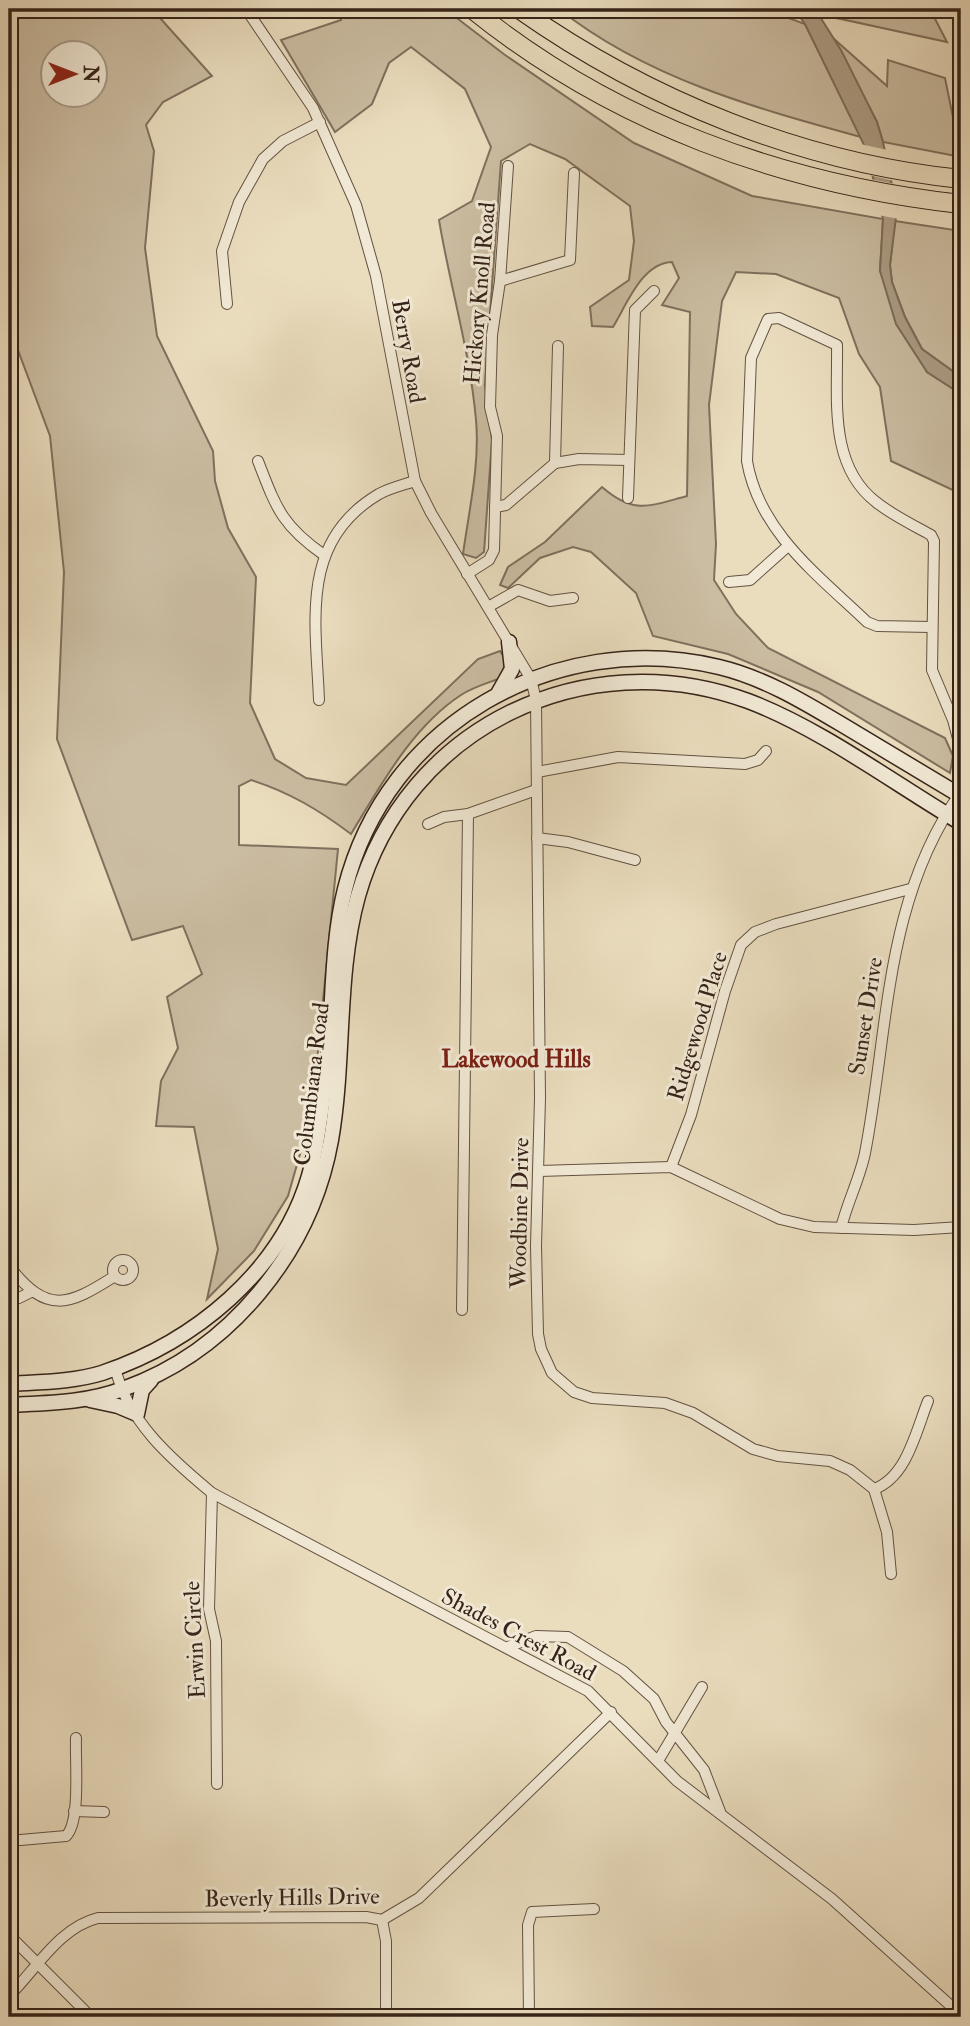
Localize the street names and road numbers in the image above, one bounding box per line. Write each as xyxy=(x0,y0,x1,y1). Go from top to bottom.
street label: Hickory Knoll Road xyxy=(457,201,502,385)
street label: Berry Road xyxy=(385,297,432,405)
street label: Ridgewood Place xyxy=(661,948,734,1104)
street label: Sunset Drive xyxy=(842,955,889,1077)
street label: Columbiana Road xyxy=(287,1001,336,1167)
street label: Woodbine Drive xyxy=(504,1137,535,1290)
street label: Erwin Circle xyxy=(177,1580,212,1700)
street label: Shades Crest Road xyxy=(436,1582,601,1687)
street label: Beverly Hills Drive xyxy=(204,1881,380,1914)

